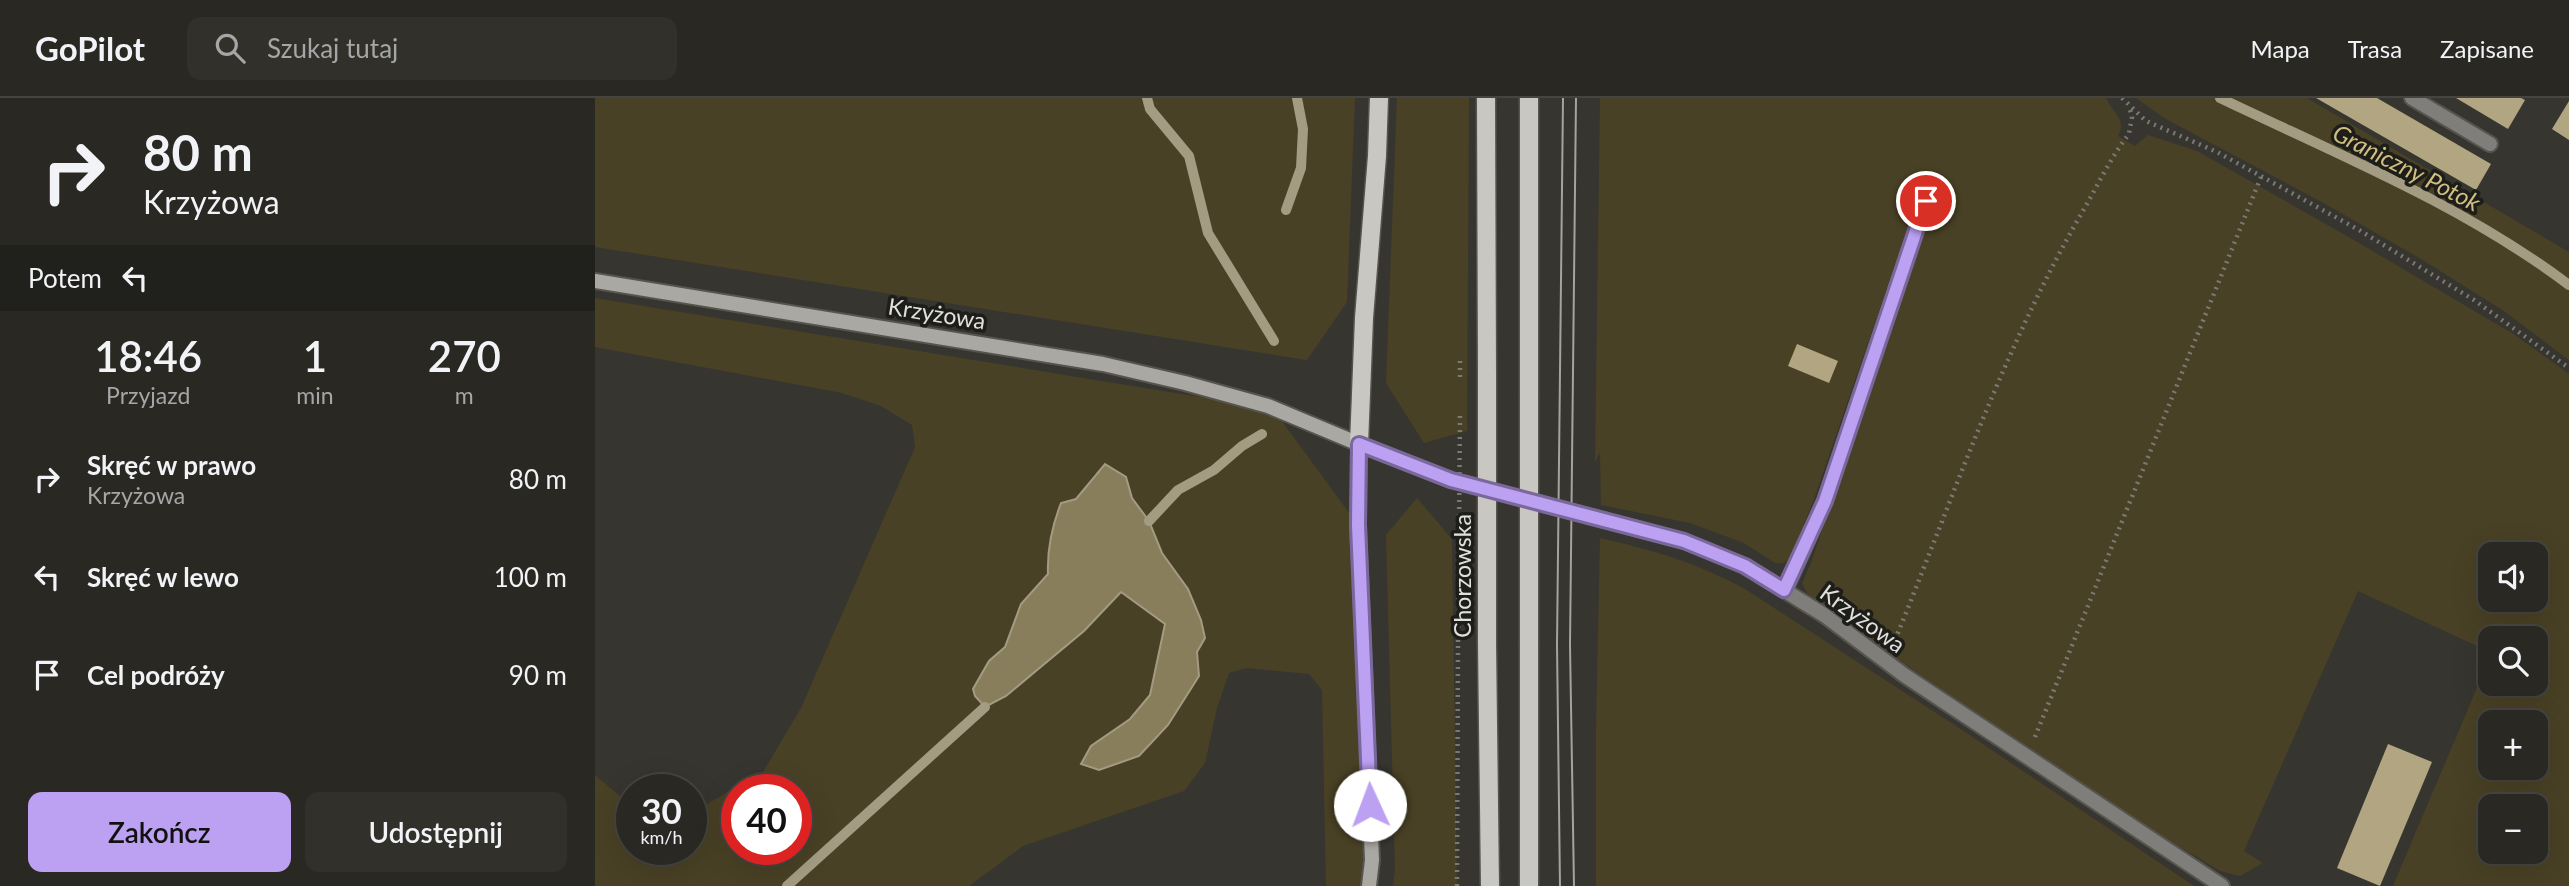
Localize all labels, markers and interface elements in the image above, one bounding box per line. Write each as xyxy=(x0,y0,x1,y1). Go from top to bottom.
search box xyxy=(187,17,677,80)
text: GoPilot xyxy=(35,28,145,68)
icon: search xyxy=(211,29,249,67)
text: Szukaj tutaj xyxy=(267,32,398,64)
text: Mapa xyxy=(2251,34,2310,63)
text: Trasa xyxy=(2348,34,2402,63)
text: Zapisane xyxy=(2440,34,2534,63)
water label: Graniczny Potok xyxy=(2328,117,2486,217)
text: 80 m xyxy=(143,123,253,181)
icon: right xyxy=(28,126,119,217)
pin xyxy=(1896,171,1956,231)
text: Krzyżowa xyxy=(143,182,280,221)
icon: arrive xyxy=(1907,182,1945,220)
icon: left xyxy=(116,259,154,297)
text: Potem xyxy=(28,262,102,294)
street label: Krzyżowa xyxy=(886,291,988,335)
text: 18:46 xyxy=(94,331,202,381)
text: 1 xyxy=(303,331,327,381)
text: 270 xyxy=(428,331,501,381)
text: Przyjazd xyxy=(106,381,190,409)
text: min xyxy=(296,381,334,409)
text: m xyxy=(455,381,474,409)
text: Skręć w prawo xyxy=(87,449,256,481)
icon: right xyxy=(28,460,66,498)
text: 80 m xyxy=(509,463,567,495)
text: Krzyżowa xyxy=(87,481,185,509)
street label: Chorzowska xyxy=(1448,514,1476,638)
map controls xyxy=(2478,542,2548,864)
button: sound xyxy=(2478,542,2548,612)
icon: left xyxy=(28,558,66,596)
text: Skręć w lewo xyxy=(87,561,239,593)
text: 100 m xyxy=(494,561,567,593)
street label: Krzyżowa xyxy=(1815,578,1911,658)
button: search xyxy=(2478,626,2548,696)
icon: arrive xyxy=(28,656,66,694)
text: Cel podróży xyxy=(87,659,225,691)
text: 90 m xyxy=(509,659,567,691)
button: + xyxy=(2478,710,2548,780)
position arrow xyxy=(1333,768,1407,842)
speed limit sign: 40 xyxy=(721,774,812,865)
text: 30 xyxy=(641,789,682,831)
button: Zakończ xyxy=(28,792,291,872)
button: Udostępnij xyxy=(305,792,567,872)
button: − xyxy=(2478,794,2548,864)
text: km/h xyxy=(640,826,683,848)

